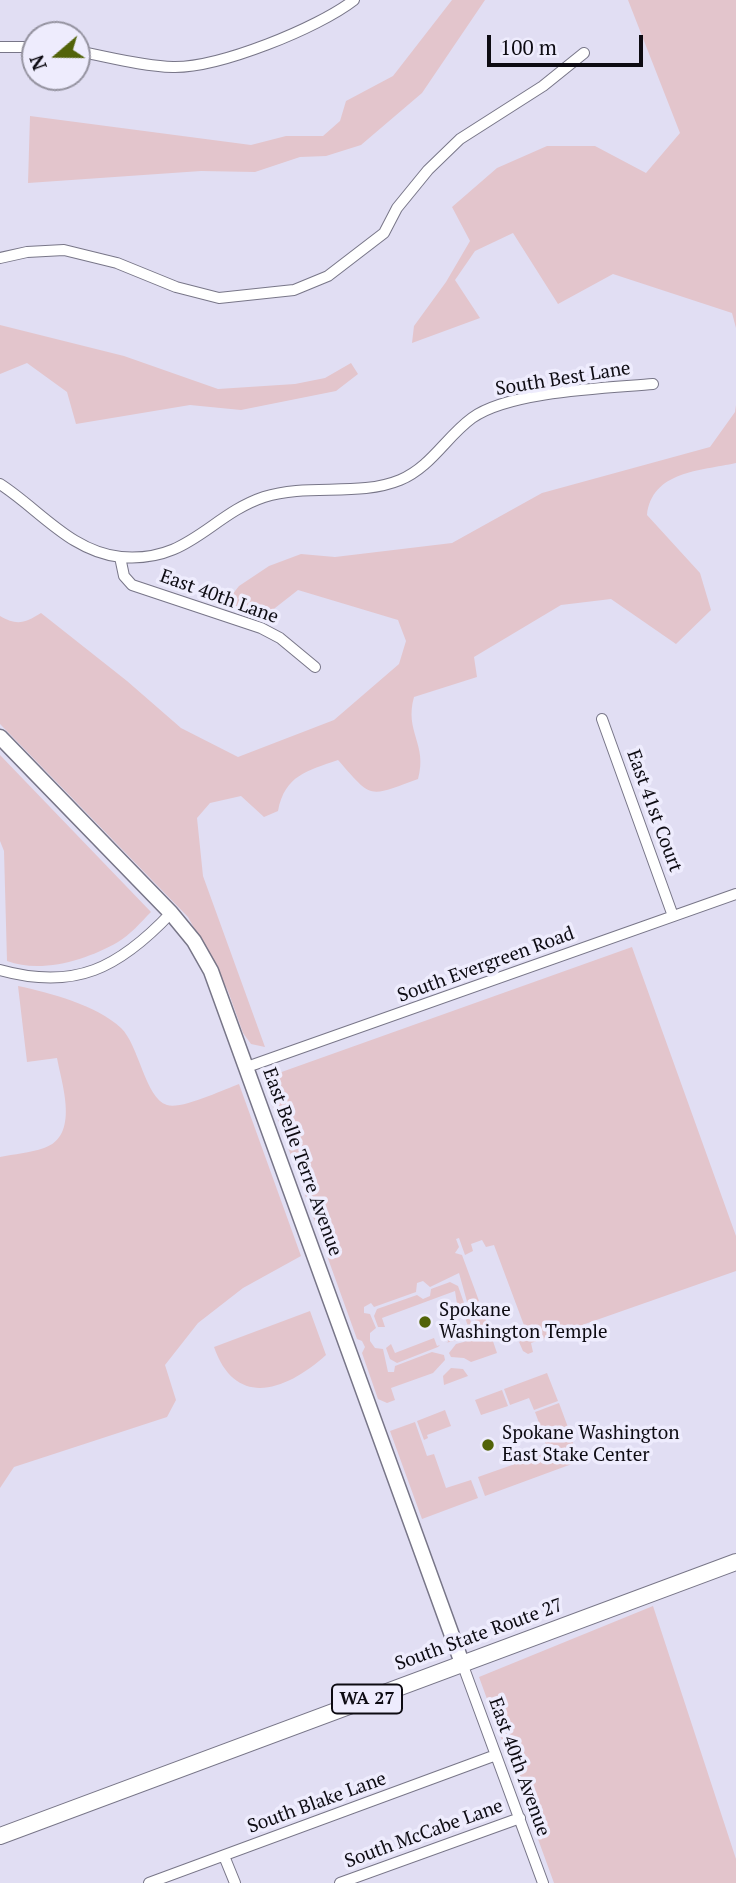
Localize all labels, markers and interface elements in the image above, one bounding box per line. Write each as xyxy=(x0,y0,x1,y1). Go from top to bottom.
north arrow xyxy=(21,21,91,91)
scale bar xyxy=(491,21,647,65)
text: 100 m xyxy=(500,33,557,61)
text: N xyxy=(23,52,52,74)
street label: South Best Lane xyxy=(494,357,632,401)
street label: East 40th Lane xyxy=(157,565,281,629)
street label: East 41st Court xyxy=(621,747,687,875)
street label: South Evergreen Road xyxy=(395,922,577,1008)
street label: East Belle Terre Avenue xyxy=(257,1065,347,1259)
place label: Spokane Washington Temple xyxy=(439,1300,607,1344)
marker: Spokane Washington Temple xyxy=(417,1314,433,1330)
place label: Spokane Washington East Stake Center xyxy=(502,1423,680,1467)
marker: Spokane Washington East Stake Center xyxy=(480,1437,496,1453)
street label: South State Route 27 xyxy=(392,1594,566,1676)
road number: WA 27 xyxy=(332,1684,402,1714)
street label: East 40th Avenue xyxy=(483,1695,555,1839)
street label: South Blake Lane xyxy=(244,1767,390,1839)
street label: South McCabe Lane xyxy=(342,1795,506,1873)

